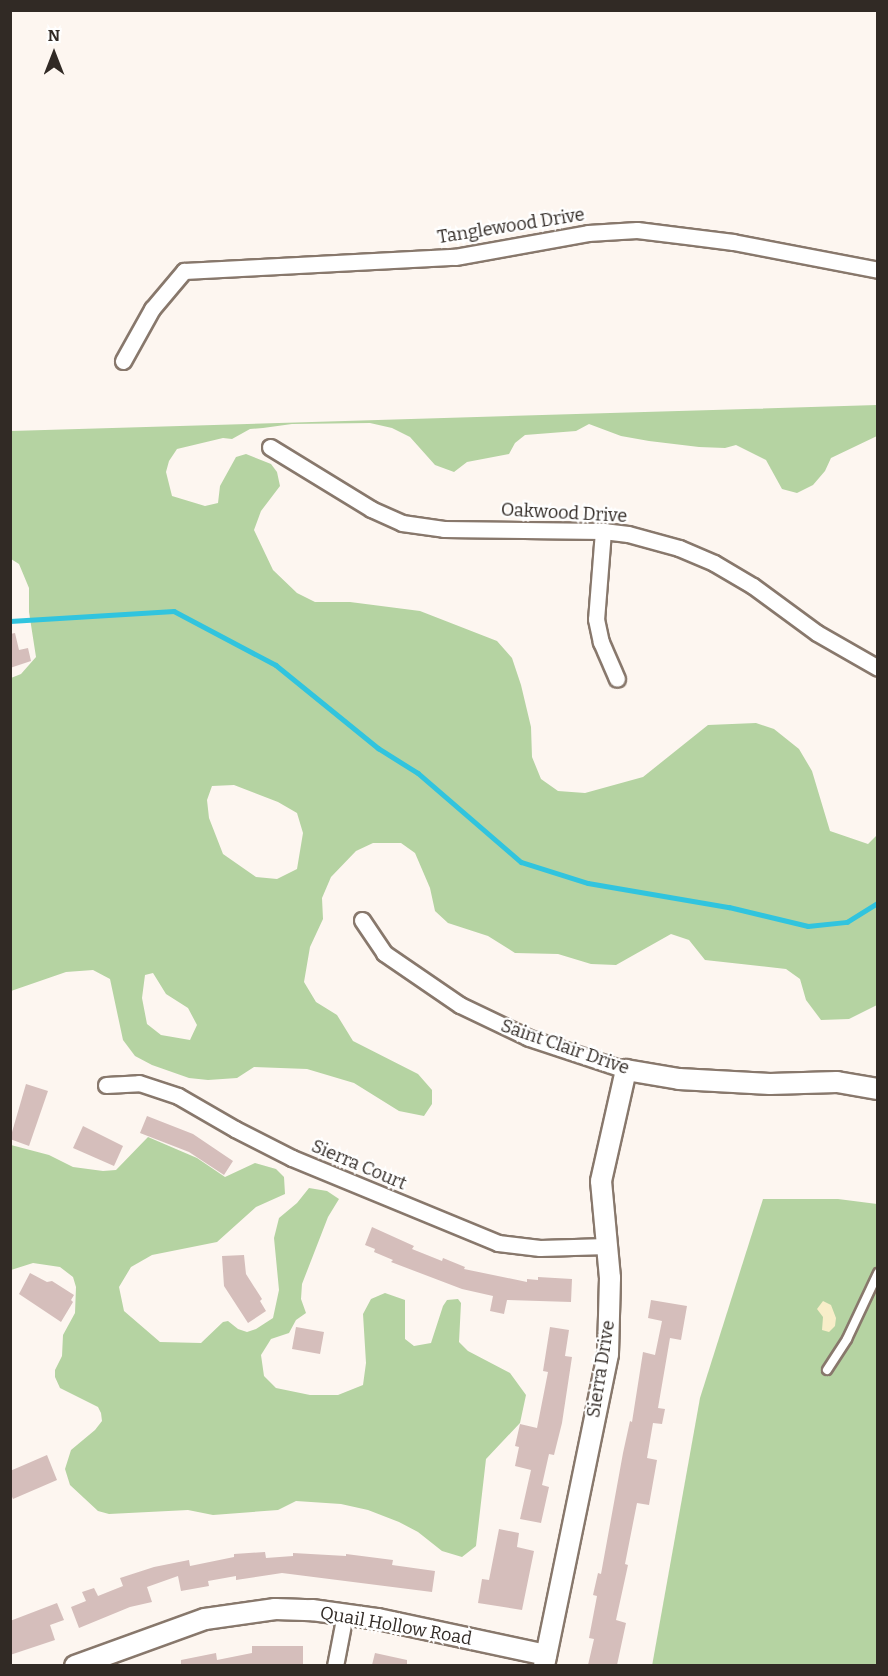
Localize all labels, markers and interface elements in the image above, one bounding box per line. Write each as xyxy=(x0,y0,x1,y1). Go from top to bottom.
north arrow xyxy=(24,24,84,84)
text: N xyxy=(48,26,60,45)
street label: Tanglewood Drive xyxy=(436,204,586,248)
street label: Oakwood Drive xyxy=(500,499,628,527)
street label: Saint Clair Drive xyxy=(498,1015,632,1079)
street label: Sierra Court xyxy=(308,1135,410,1195)
street label: Sierra Drive xyxy=(583,1319,619,1419)
street label: Quail Hollow Road xyxy=(318,1602,474,1650)

